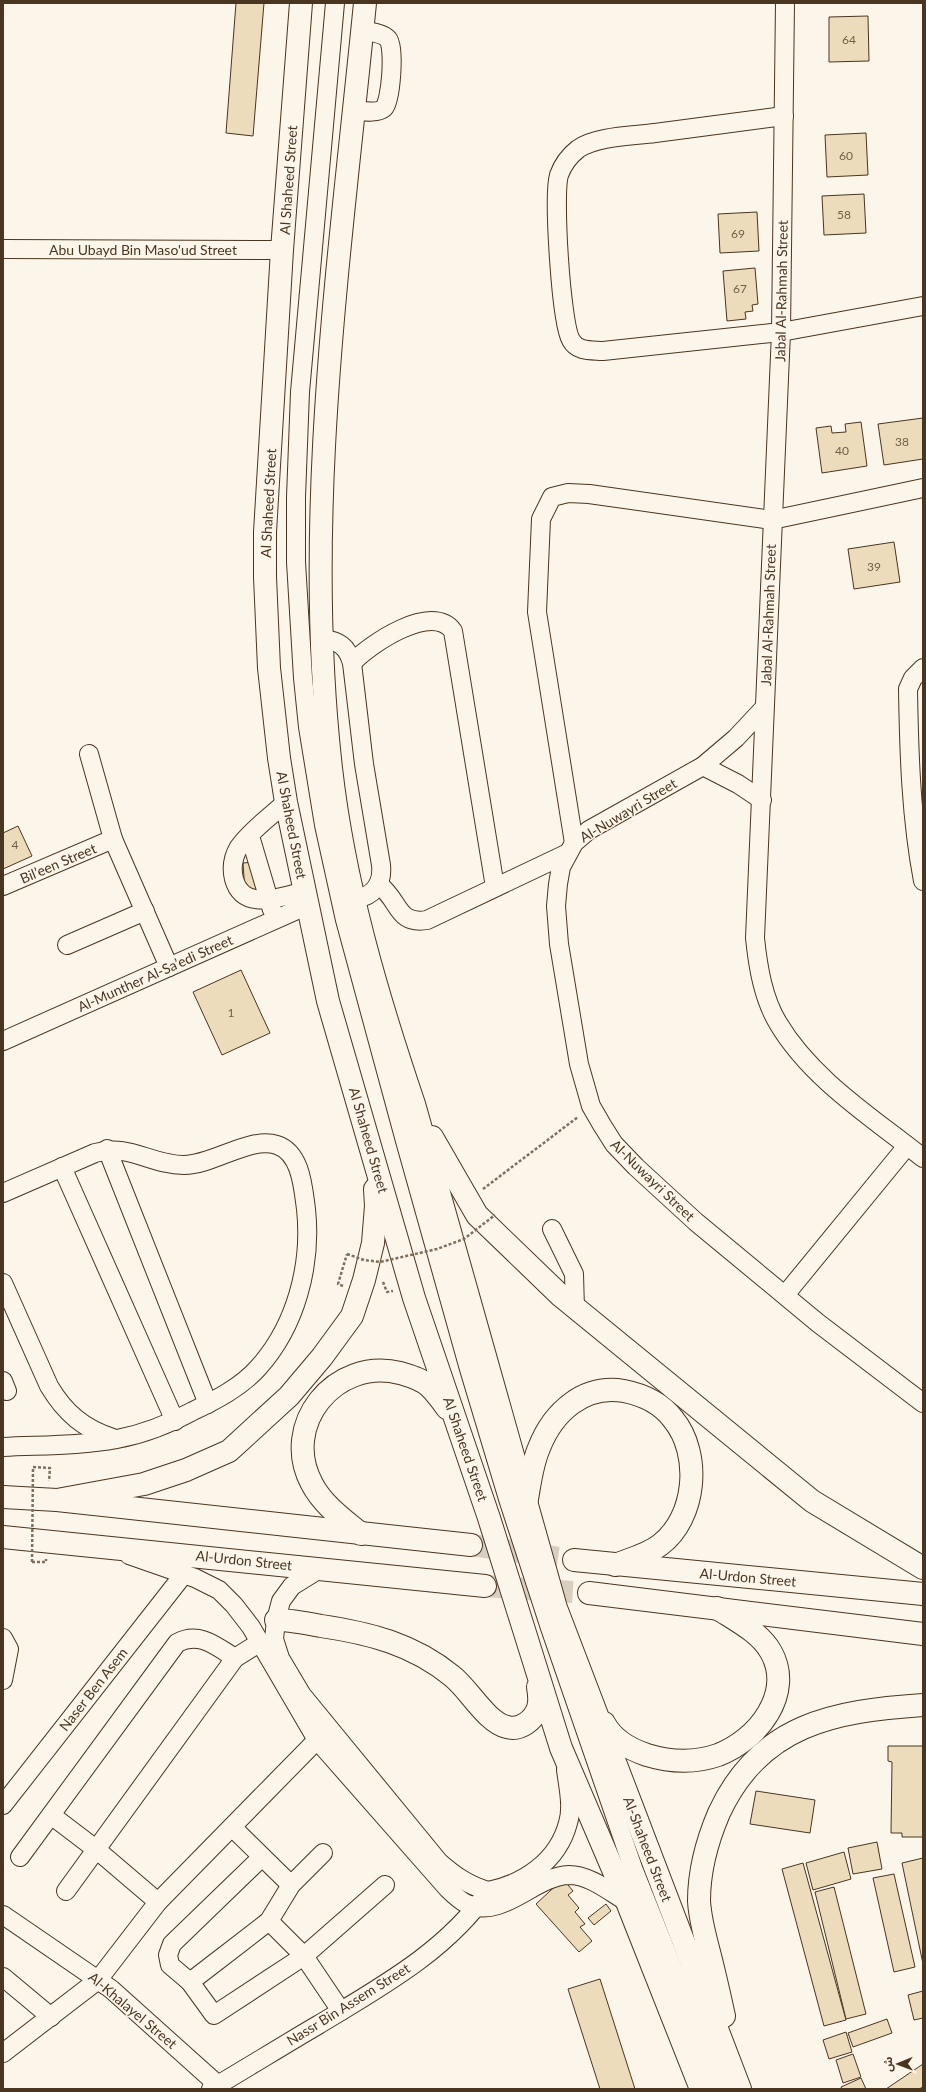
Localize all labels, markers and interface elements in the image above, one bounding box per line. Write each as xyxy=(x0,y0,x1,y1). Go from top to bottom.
house number: 64 xyxy=(842,32,856,47)
street label: Al Shaheed Street xyxy=(276,125,300,235)
house number: 60 xyxy=(839,148,853,163)
house number: 58 xyxy=(837,207,851,222)
street label: Jabal Al-Rahmah Street xyxy=(771,220,791,362)
house number: 69 xyxy=(731,226,745,241)
street label: Abu Ubayd Bin Maso'ud Street xyxy=(49,241,237,258)
house number: 67 xyxy=(733,281,747,296)
house number: 38 xyxy=(895,434,909,449)
house number: 40 xyxy=(835,443,849,458)
street label: Al Shaheed Street xyxy=(257,448,279,558)
street label: Jabal Al-Rahmah Street xyxy=(757,544,779,686)
house number: 39 xyxy=(867,559,881,574)
street label: Al Shaheed Street xyxy=(273,770,311,880)
street label: Al-Nuwayri Street xyxy=(576,774,680,846)
house number: 4 xyxy=(12,837,19,852)
street label: Bil’een Street xyxy=(17,839,99,887)
street label: Al-Munther Al-Sa’edi Street xyxy=(75,931,235,1015)
house number: 1 xyxy=(228,1005,235,1020)
street label: Al Shaheed Street xyxy=(346,1085,392,1195)
street label: Al-Nuwayri Street xyxy=(607,1136,699,1224)
street label: Al Shaheed Street xyxy=(440,1394,492,1504)
street label: Al-Urdon Street xyxy=(195,1546,293,1574)
street label: Al-Urdon Street xyxy=(699,1564,797,1590)
street label: Naser Ben Asem xyxy=(55,1644,131,1734)
street label: Al-Shaheed Street xyxy=(620,1794,676,1904)
street label: Nassr Bin Assem Street xyxy=(283,1959,413,2049)
street label: Al-Khalayel Street xyxy=(85,1968,181,2052)
north arrow xyxy=(878,2044,918,2084)
text: ش xyxy=(881,2057,895,2072)

